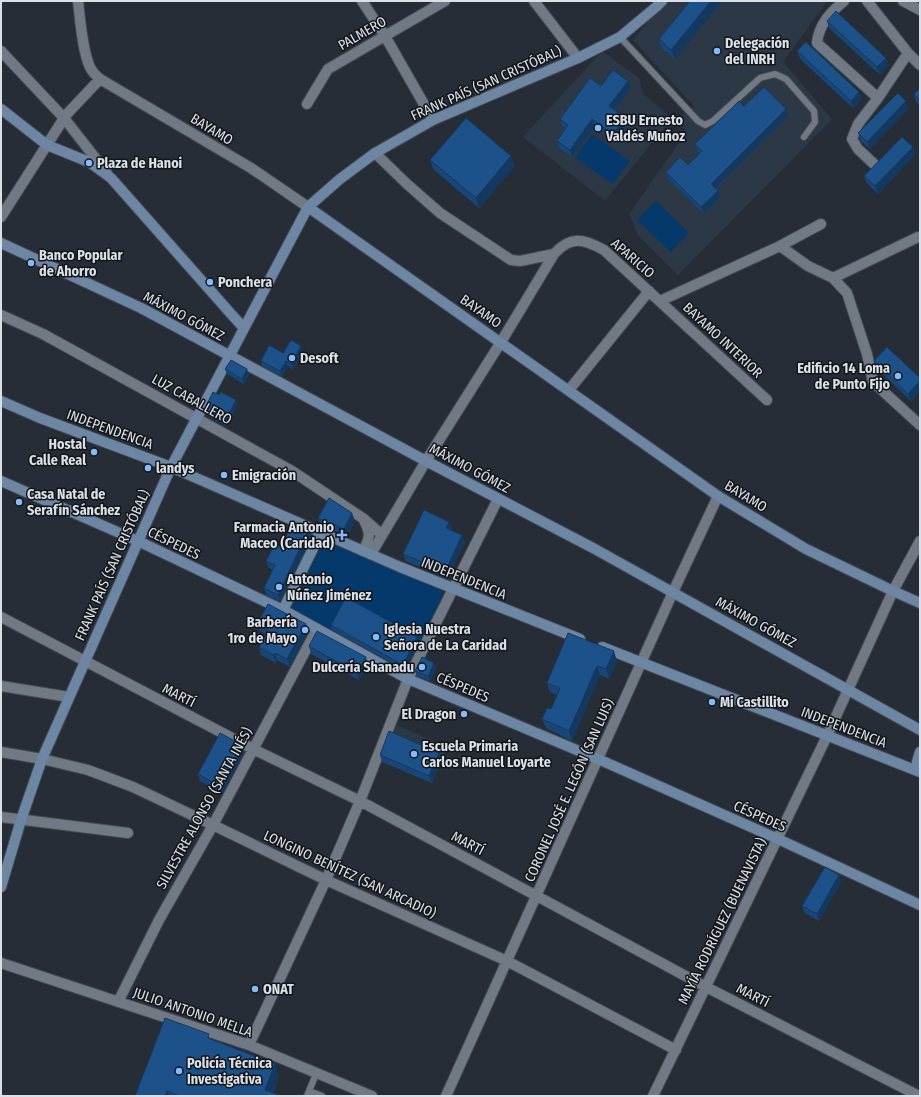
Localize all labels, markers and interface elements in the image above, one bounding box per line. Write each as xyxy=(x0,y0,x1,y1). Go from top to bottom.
street label: PALMERO xyxy=(335,13,390,54)
place label: Delegación del INRH xyxy=(725,35,789,68)
street label: FRANK PAÍS (SAN CRISTÓBAL) xyxy=(408,42,564,124)
marker: Delegación del INRH xyxy=(712,46,722,56)
street label: BAYAMO xyxy=(187,110,236,149)
place label: ESBU Ernesto Valdés Muñoz xyxy=(605,112,685,145)
marker: ESBU Ernesto Valdés Muñoz xyxy=(593,123,603,133)
place label: Plaza de Hanoi xyxy=(97,155,183,172)
marker: Plaza de Hanoi xyxy=(84,158,94,168)
street label: APARICIO xyxy=(607,235,658,282)
place label: Banco Popular de Ahorro xyxy=(39,247,124,280)
marker: Banco Popular de Ahorro xyxy=(26,258,36,268)
place label: Ponchera xyxy=(218,274,272,291)
marker: Ponchera xyxy=(205,277,215,287)
street label: MÁXIMO GÓMEZ xyxy=(140,287,228,345)
street label: BAYAMO xyxy=(457,291,505,332)
street label: BAYAMO INTERIOR xyxy=(679,299,766,382)
place label: Desoft xyxy=(300,350,340,367)
marker: Desoft xyxy=(287,353,297,363)
place label: Edificio 14 Loma de Punto Fijo xyxy=(797,360,891,393)
street label: LUZ CABALLERO xyxy=(149,371,235,428)
marker: Edificio 14 Loma de Punto Fijo xyxy=(893,371,903,381)
street label: INDEPENDENCIA xyxy=(64,406,156,453)
place label: Hostal Calle Real xyxy=(29,436,86,469)
street label: MÁXIMO GÓMEZ xyxy=(426,439,514,497)
marker: Hostal Calle Real xyxy=(89,447,99,457)
place label: landys xyxy=(156,460,194,477)
marker: landys xyxy=(143,463,153,473)
place label: Emigración xyxy=(232,467,296,484)
marker: Emigración xyxy=(219,470,229,480)
street label: BAYAMO xyxy=(721,477,770,516)
place label: Casa Natal de Serafín Sánchez xyxy=(27,486,120,519)
street label: FRANK PAÍS (SAN CRISTÓBAL) xyxy=(71,487,153,643)
marker: Casa Natal de Serafín Sánchez xyxy=(14,497,24,507)
place label: Farmacia Antonio Maceo (Caridad) xyxy=(234,519,335,552)
street label: CÉSPEDES xyxy=(145,523,203,563)
marker: Farmacia Antonio Maceo (Caridad) xyxy=(337,530,347,540)
street label: INDEPENDENCIA xyxy=(419,554,510,604)
place label: Antonio Núñez Jiménez xyxy=(286,571,371,604)
marker: Antonio Núñez Jiménez xyxy=(274,582,284,592)
street label: MÁXIMO GÓMEZ xyxy=(713,592,800,652)
place label: Barbería 1ro de Mayo xyxy=(227,614,298,647)
place label: Iglesia Nuestra Señora de La Caridad xyxy=(384,621,507,654)
marker: Barbería 1ro de Mayo xyxy=(300,625,310,635)
marker: Iglesia Nuestra Señora de La Caridad xyxy=(371,632,381,642)
place label: Dulcería Shanadu xyxy=(312,659,414,676)
marker: Dulcería Shanadu xyxy=(417,662,427,672)
street label: CÉSPEDES xyxy=(434,668,492,706)
street label: MARTÍ xyxy=(159,679,199,711)
place label: Mi Castillito xyxy=(720,694,789,711)
street label: CORONEL JOSÉ E. LEGÓN (SAN LUIS) xyxy=(520,695,618,885)
marker: Mi Castillito xyxy=(707,697,717,707)
street label: INDEPENDENCIA xyxy=(798,703,890,752)
place label: El Dragon xyxy=(401,706,456,723)
marker: El Dragon xyxy=(459,709,469,719)
street label: SILVESTRE ALONSO (SANTA INÉS) xyxy=(152,724,256,892)
place label: Escuela Primaria Carlos Manuel Loyarte xyxy=(422,738,551,771)
marker: Escuela Primaria Carlos Manuel Loyarte xyxy=(409,749,419,759)
street label: CÉSPEDES xyxy=(731,796,789,836)
street label: LONGINO BENÍTEZ (SAN ARCADIO) xyxy=(261,826,439,922)
street label: MARTÍ xyxy=(448,827,488,859)
street label: MAYÍA RODRÍGUEZ (BUENAVISTA) xyxy=(674,835,770,1007)
street label: MARTÍ xyxy=(733,979,773,1011)
place label: ONAT xyxy=(263,981,294,998)
street label: JULIO ANTONIO MELLA xyxy=(131,984,255,1041)
marker: ONAT xyxy=(250,984,260,994)
place label: Policía Técnica Investigativa xyxy=(187,1055,272,1088)
marker: Policía Técnica Investigativa xyxy=(174,1066,184,1076)

